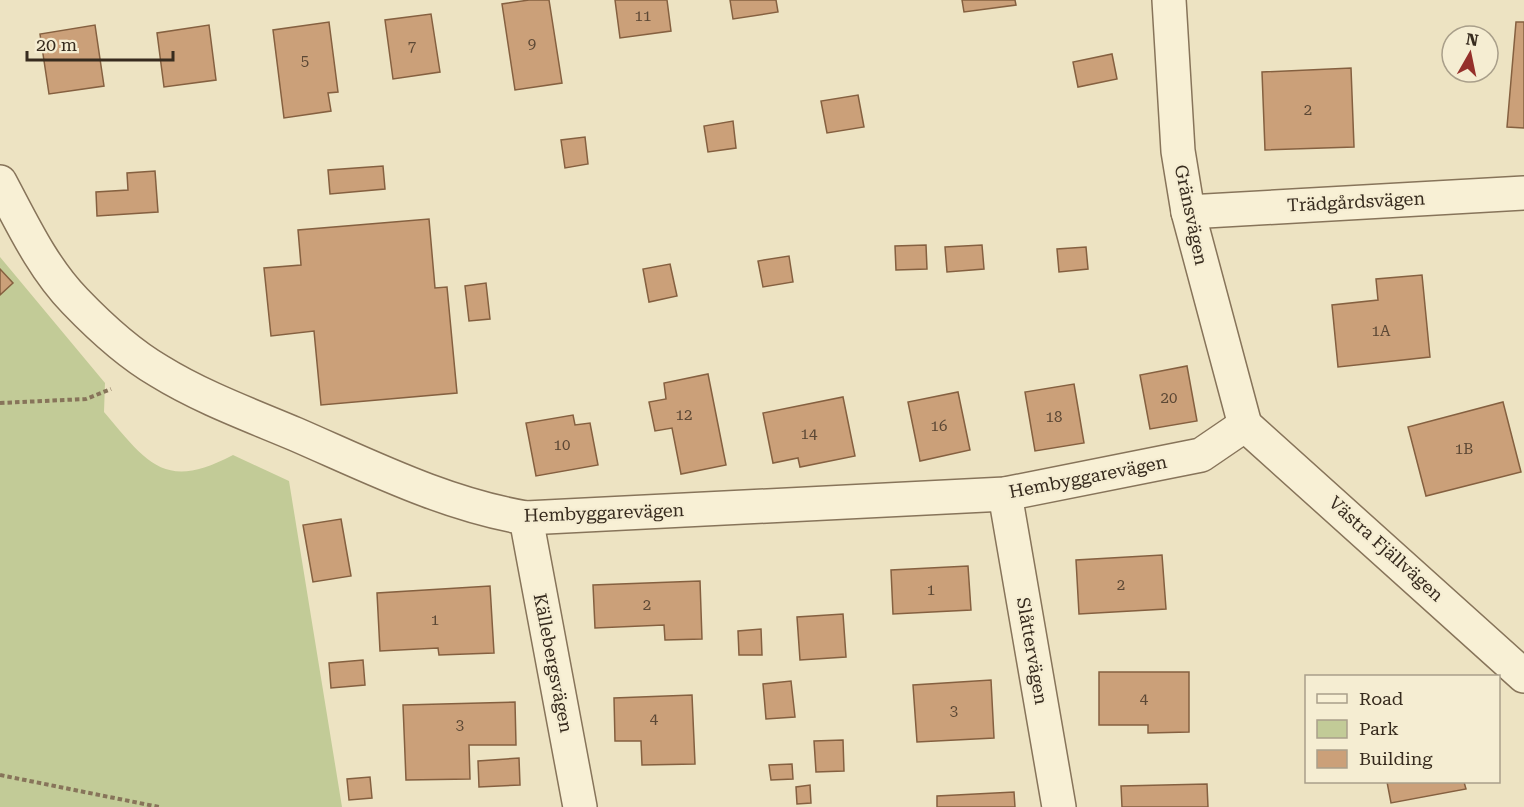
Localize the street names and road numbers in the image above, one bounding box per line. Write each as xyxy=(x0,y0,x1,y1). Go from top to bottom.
street label: Gränsvägen xyxy=(1171,163,1212,267)
street label: Trädgårdsvägen xyxy=(1286,187,1426,216)
street label: Hembyggarevägen xyxy=(1007,451,1169,502)
street label: Västra Fjällvägen xyxy=(1325,492,1448,606)
street label: Hembyggarevägen xyxy=(523,499,685,526)
street label: Källebergsvägen xyxy=(530,591,577,735)
street label: Slåttervägen xyxy=(1013,596,1052,707)

